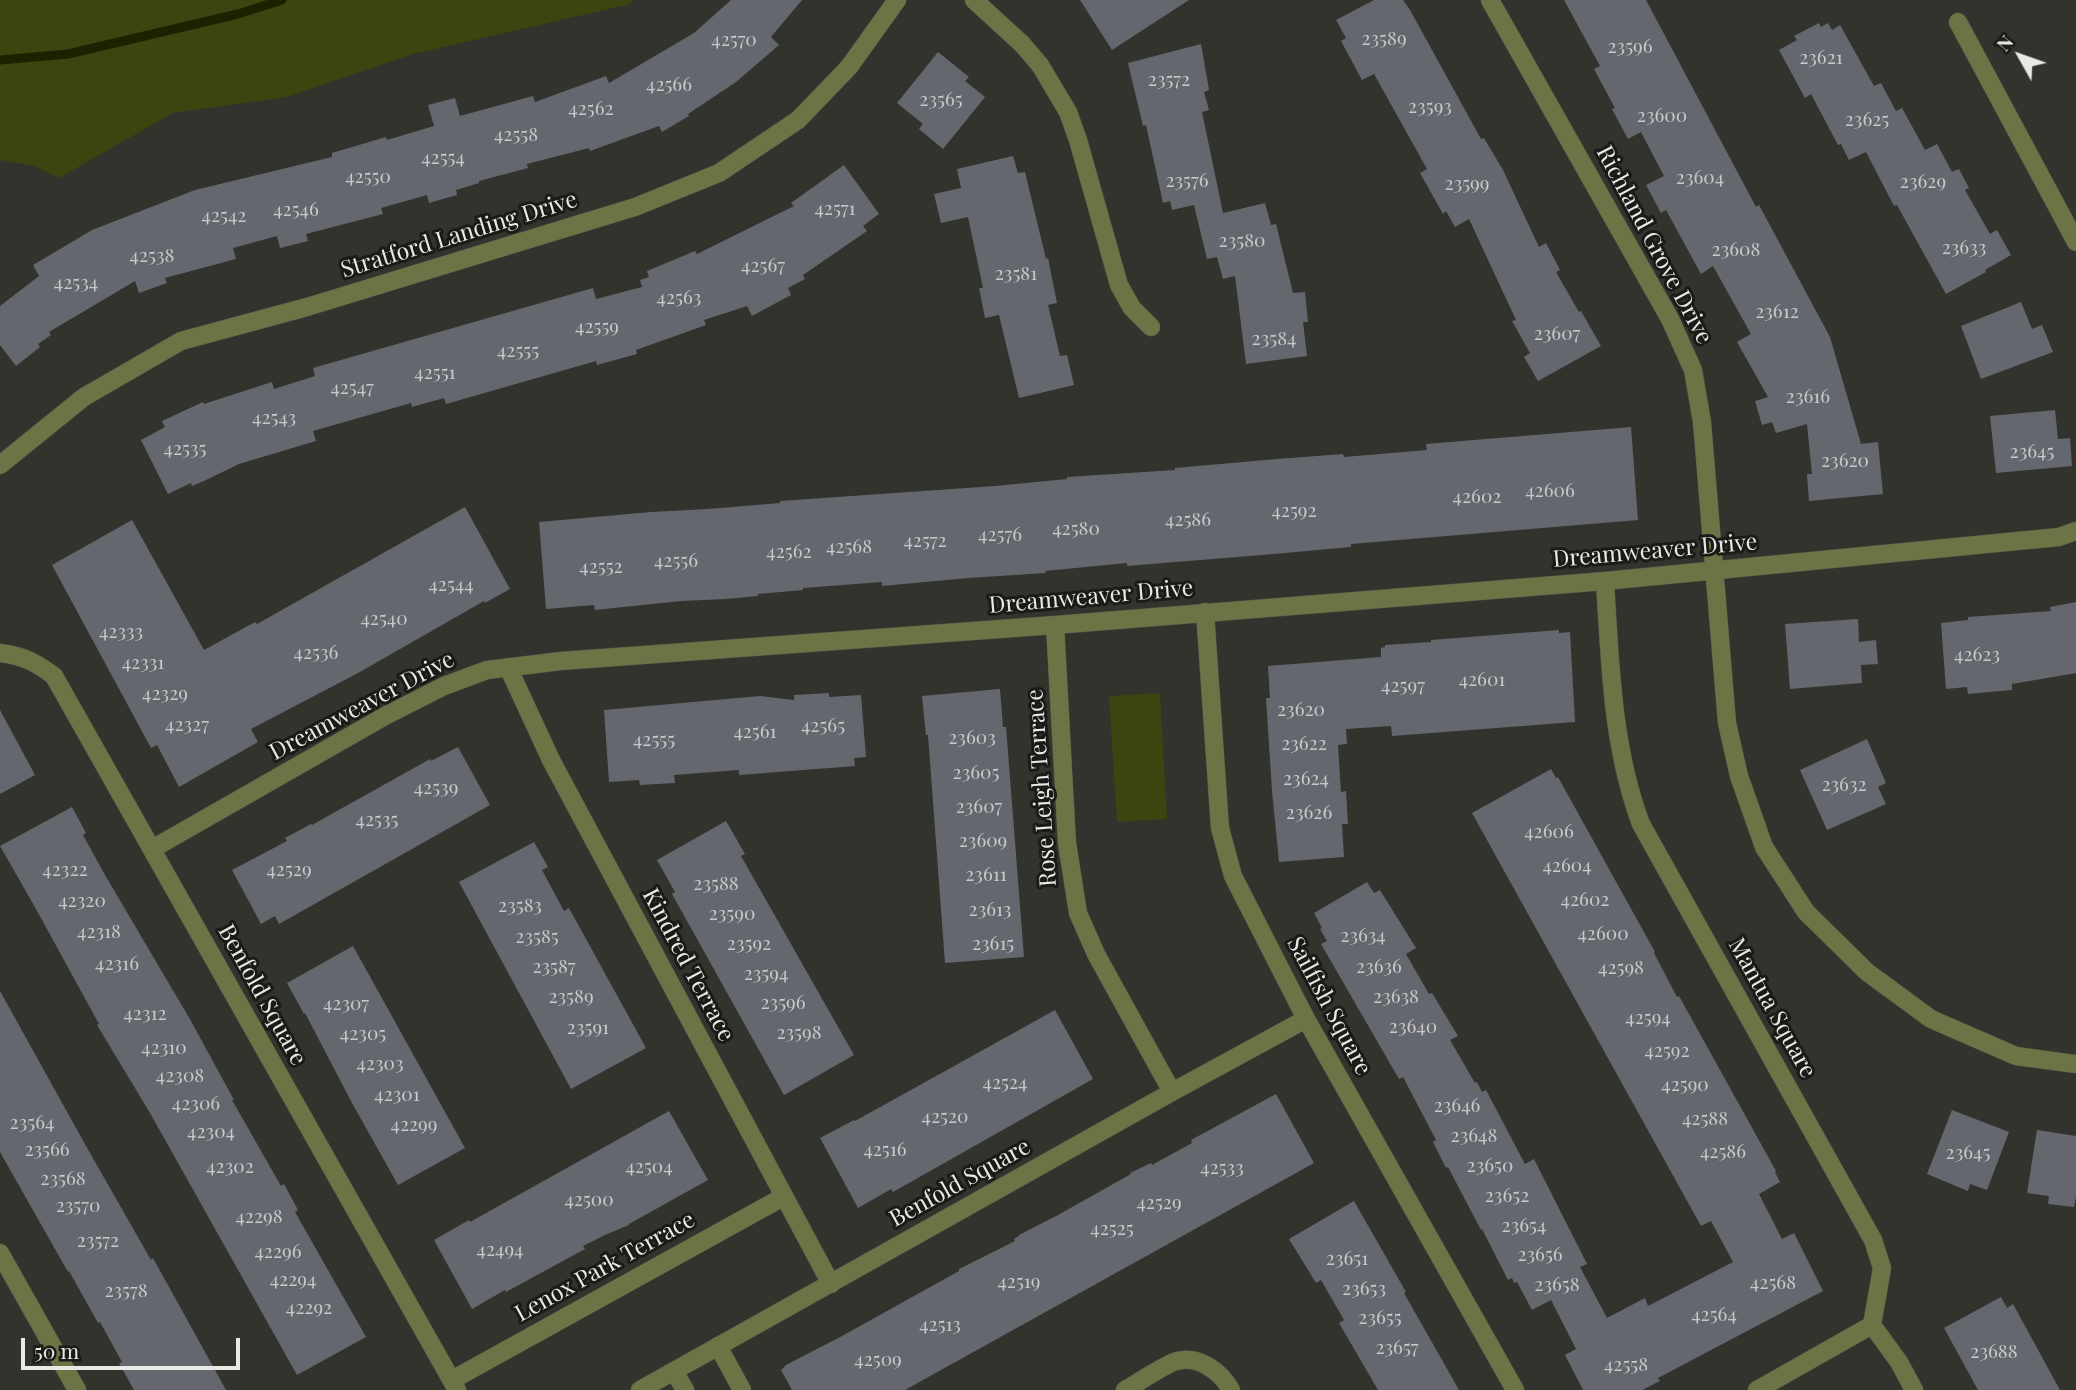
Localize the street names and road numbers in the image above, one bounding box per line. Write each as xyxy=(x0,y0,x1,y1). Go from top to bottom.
street label: Richland Grove Drive xyxy=(1590,141,1718,349)
street label: Stratford Landing Drive xyxy=(338,186,580,284)
street label: Dreamweaver Drive xyxy=(1552,528,1758,574)
street label: Dreamweaver Drive xyxy=(988,574,1194,620)
street label: Dreamweaver Drive xyxy=(265,646,459,766)
street label: Rose Leigh Terrace xyxy=(1021,688,1063,888)
street label: Kindred Terrace xyxy=(636,884,740,1046)
street label: Benfold Square xyxy=(212,920,312,1070)
street label: Sailfish Square xyxy=(1281,932,1377,1080)
street label: Mantua Square xyxy=(1722,933,1822,1083)
street label: Benfold Square xyxy=(885,1133,1035,1233)
street label: Lenox Park Terrace xyxy=(510,1206,700,1328)

